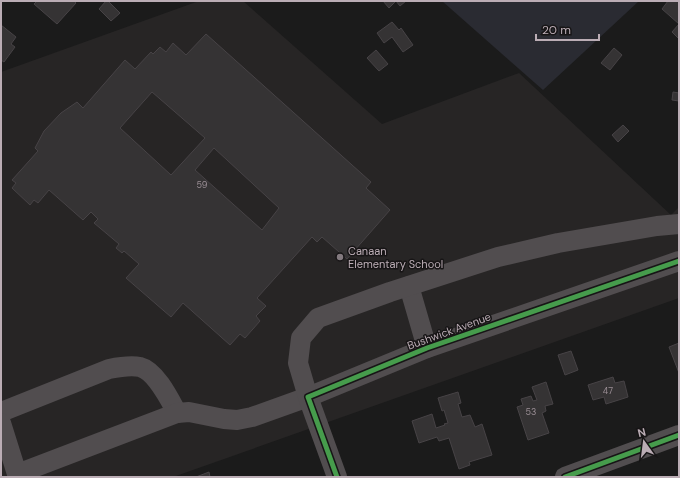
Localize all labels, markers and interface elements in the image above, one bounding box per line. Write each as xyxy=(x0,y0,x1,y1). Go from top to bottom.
scale bar xyxy=(536,16,599,42)
text: 20 m xyxy=(542,22,571,38)
house number: 59 xyxy=(197,179,208,191)
place label: Canaan Elementary School xyxy=(348,244,443,271)
marker: Canaan Elementary School xyxy=(335,252,345,262)
street label: Bushwick Avenue xyxy=(405,309,493,353)
house number: 47 xyxy=(603,385,613,397)
house number: 53 xyxy=(526,406,536,418)
north arrow xyxy=(624,422,664,462)
text: N xyxy=(636,425,647,440)

